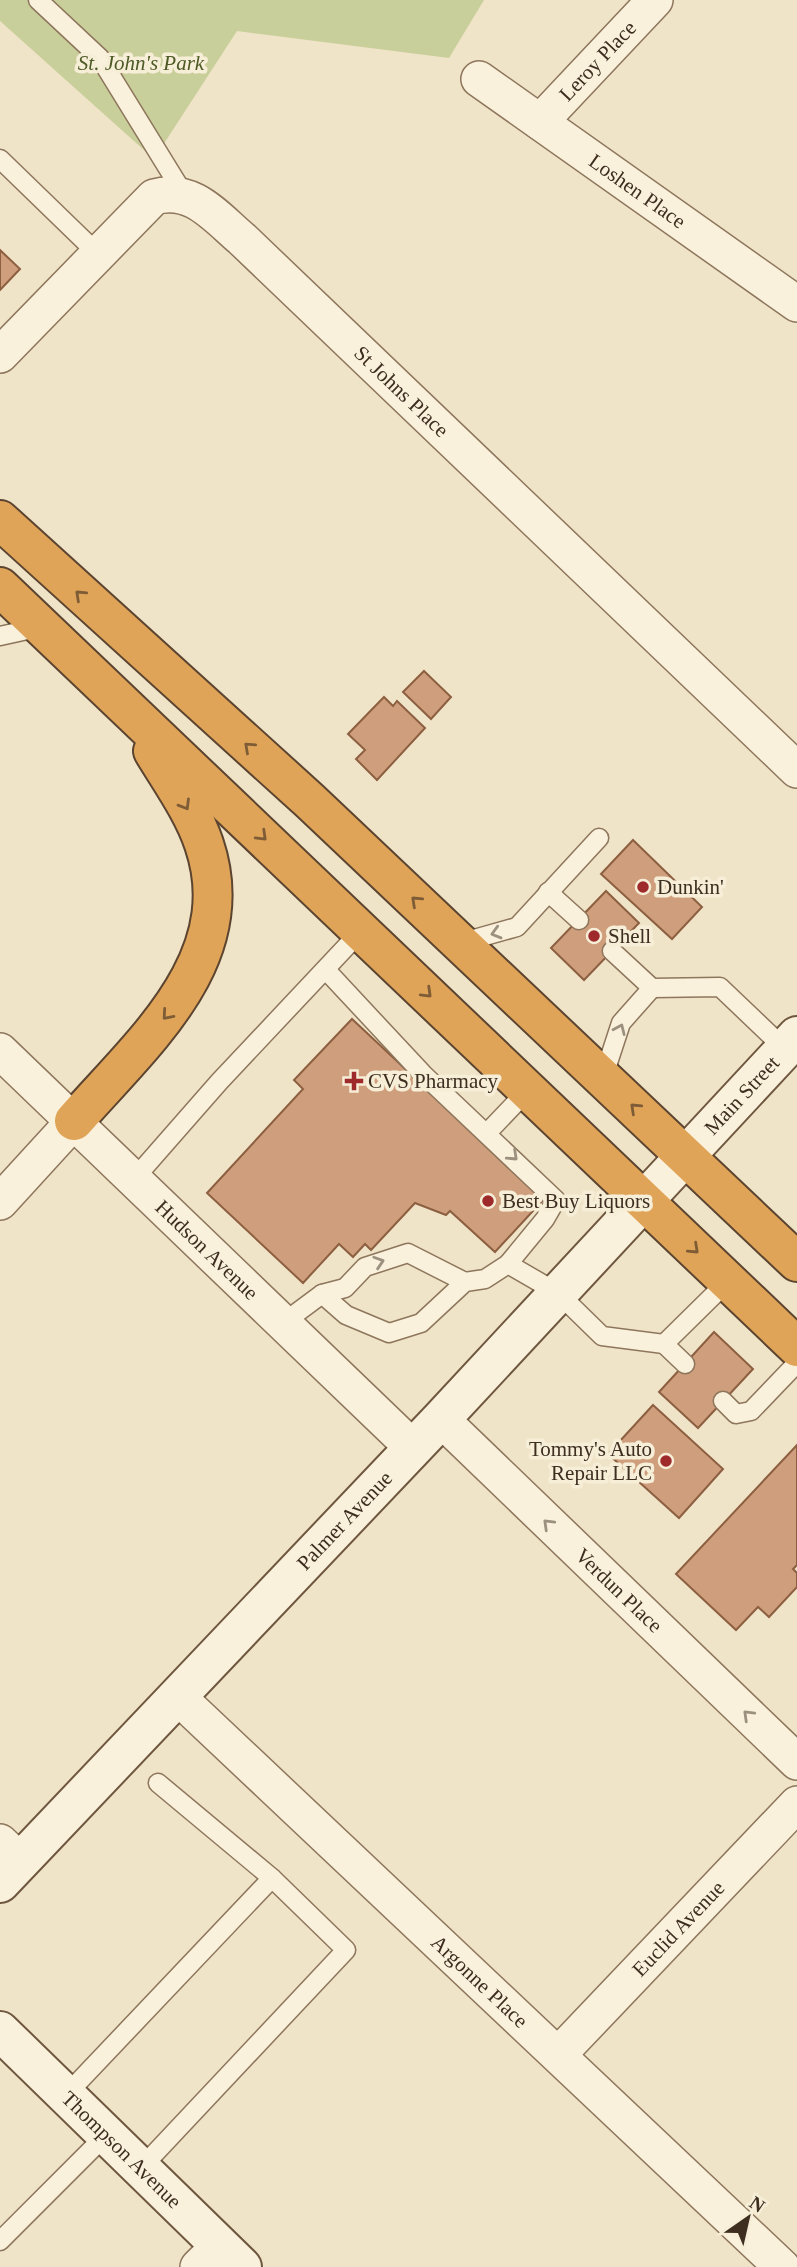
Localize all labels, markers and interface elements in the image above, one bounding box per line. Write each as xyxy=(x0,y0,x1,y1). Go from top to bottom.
street label: Leroy Place xyxy=(554,16,641,106)
park label: St. John's Park xyxy=(78,51,205,75)
street label: Loshen Place xyxy=(584,149,690,233)
street label: St Johns Place xyxy=(349,341,454,442)
one-way arrow xyxy=(75,590,88,603)
one-way arrow xyxy=(244,743,257,755)
one-way arrow xyxy=(177,797,190,810)
one-way arrow xyxy=(254,828,267,841)
place label: Dunkin' xyxy=(657,875,724,899)
marker: Dunkin' xyxy=(635,879,651,895)
one-way arrow xyxy=(411,897,424,910)
one-way arrow xyxy=(491,924,503,939)
place label: Shell xyxy=(608,924,651,948)
marker: Shell xyxy=(586,928,602,944)
one-way arrow xyxy=(419,985,432,998)
one-way arrow xyxy=(163,1007,175,1020)
one-way arrow xyxy=(612,1024,626,1036)
street label: Main Street xyxy=(699,1051,784,1140)
place label: CVS Pharmacy xyxy=(368,1069,499,1093)
marker: CVS Pharmacy xyxy=(346,1073,362,1089)
one-way arrow xyxy=(630,1104,643,1117)
one-way arrow xyxy=(505,1148,518,1161)
place label: Best Buy Liquors xyxy=(502,1189,650,1213)
marker: Best Buy Liquors xyxy=(480,1193,496,1209)
street label: Hudson Avenue xyxy=(151,1195,263,1305)
one-way arrow xyxy=(686,1240,699,1253)
one-way arrow xyxy=(373,1256,385,1270)
place label: Tommy's Auto Repair LLC xyxy=(529,1437,652,1485)
marker: Tommy's Auto Repair LLC xyxy=(658,1453,674,1469)
street label: Palmer Avenue xyxy=(292,1466,397,1575)
one-way arrow xyxy=(543,1520,556,1533)
street label: Verdun Place xyxy=(570,1543,667,1638)
one-way arrow xyxy=(743,1711,756,1724)
street label: Euclid Avenue xyxy=(627,1876,729,1981)
street label: Argonne Place xyxy=(426,1930,533,2033)
street label: Thompson Avenue xyxy=(57,2086,187,2213)
north arrow xyxy=(713,2183,783,2253)
text: N xyxy=(746,2192,769,2217)

